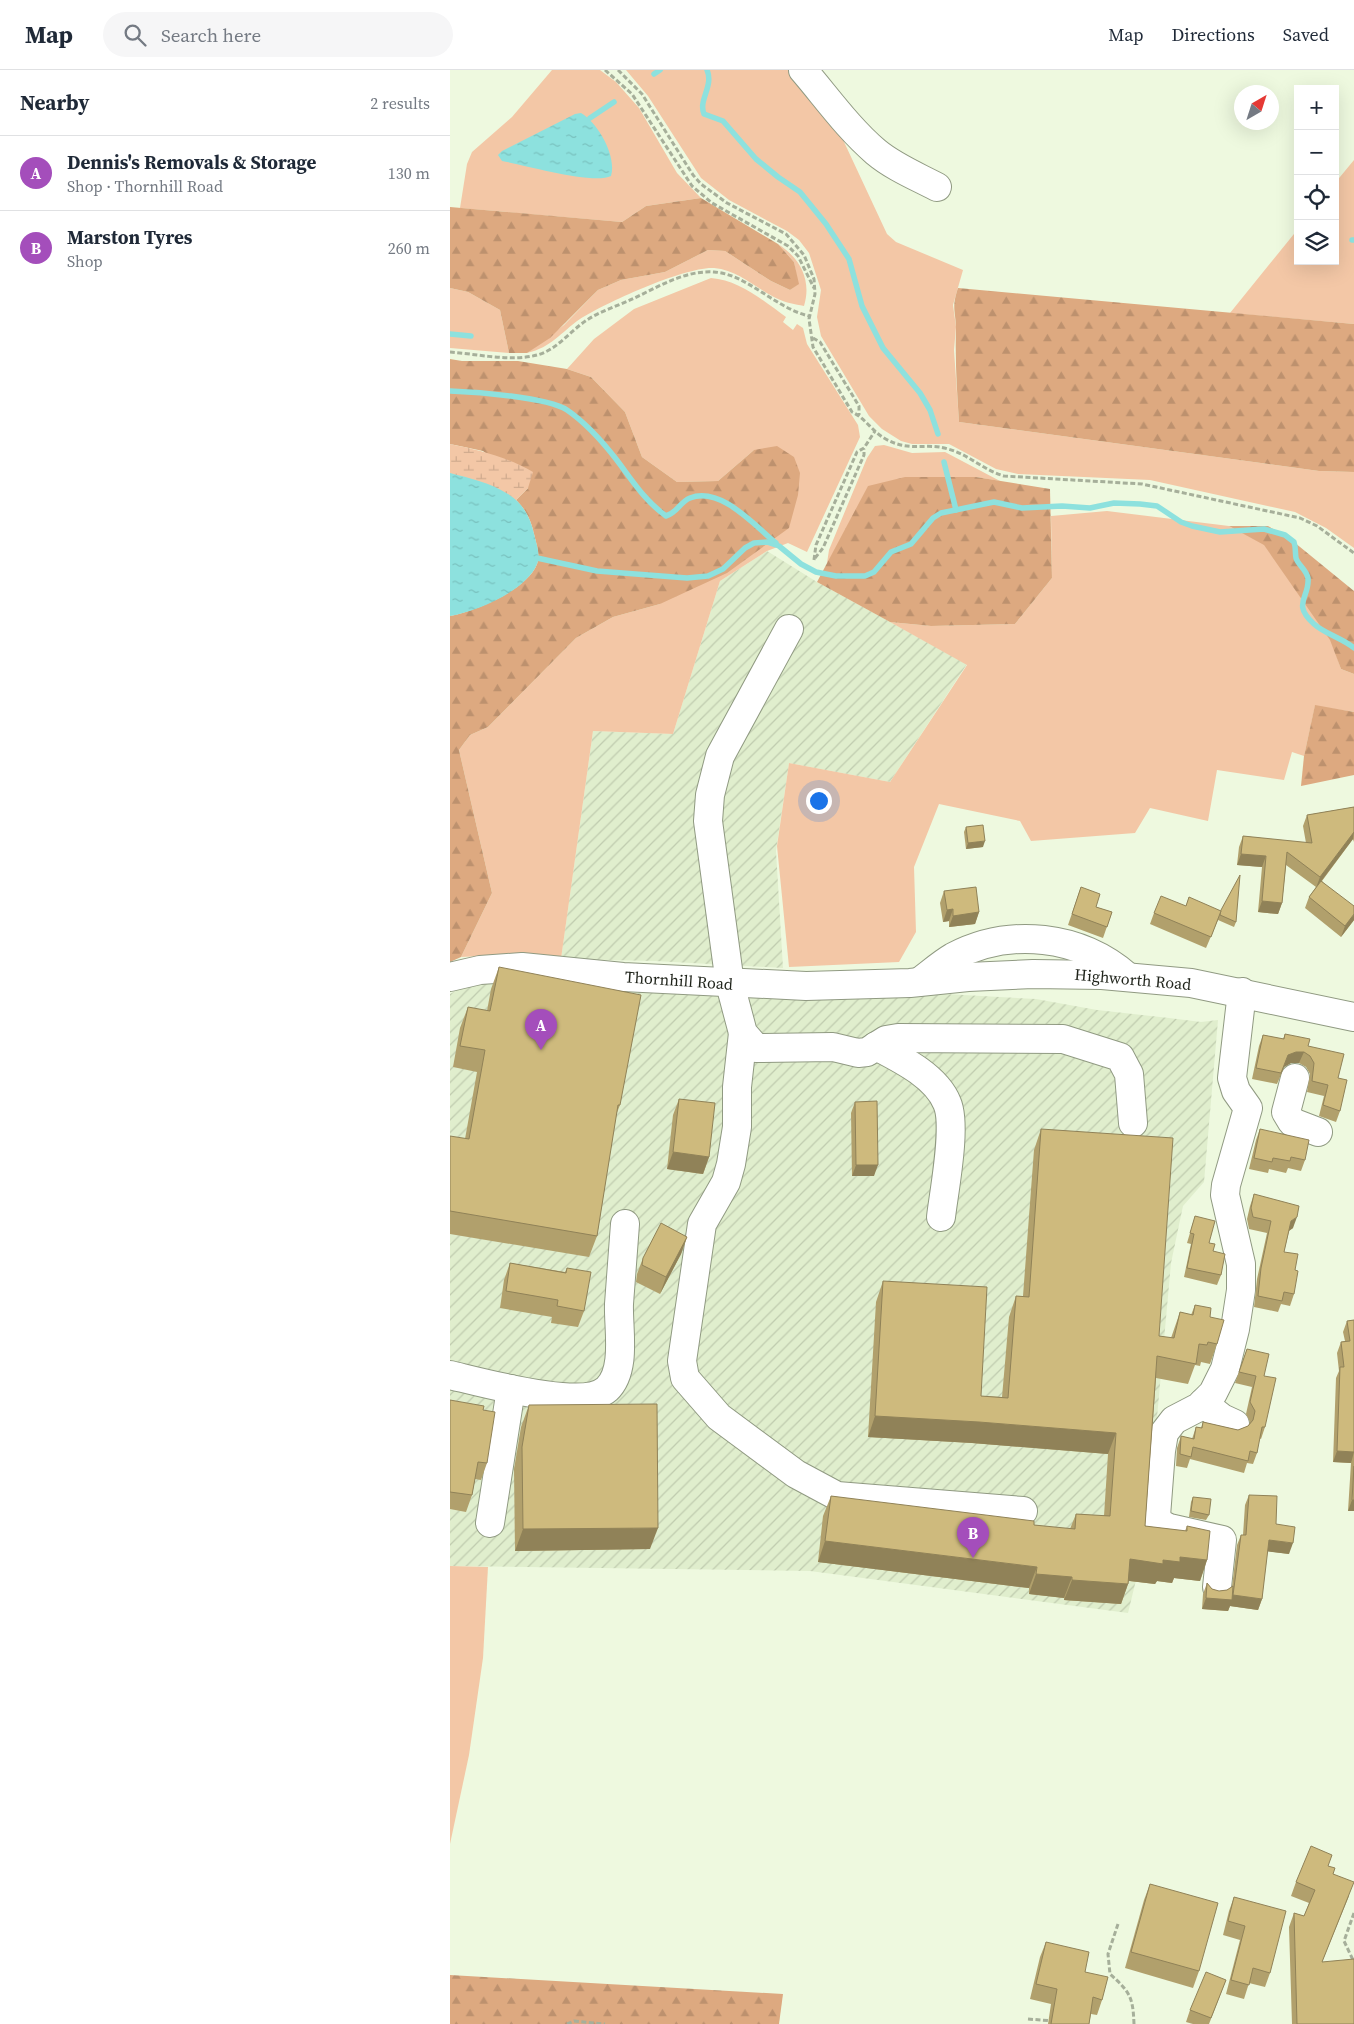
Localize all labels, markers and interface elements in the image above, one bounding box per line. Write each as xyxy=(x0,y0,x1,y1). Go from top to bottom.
search box xyxy=(103,12,453,57)
text: Map xyxy=(25,18,73,51)
icon: search xyxy=(121,21,149,49)
text: Search here xyxy=(161,22,261,48)
text: Map xyxy=(1108,22,1144,47)
text: Directions xyxy=(1172,22,1255,47)
text: Saved xyxy=(1283,22,1329,47)
north arrow xyxy=(1234,85,1279,130)
map controls xyxy=(1294,85,1339,265)
button: + xyxy=(1294,85,1339,130)
text: Nearby xyxy=(20,88,90,117)
text: 2 results xyxy=(370,92,430,114)
button: − xyxy=(1294,130,1339,175)
text: Dennis's Removals & Storage xyxy=(67,149,316,175)
text: A xyxy=(31,162,41,184)
text: 130 m xyxy=(388,162,430,184)
text: Shop · Thornhill Road xyxy=(67,175,223,197)
button: locate xyxy=(1294,175,1339,220)
button: layers xyxy=(1294,220,1339,265)
text: Marston Tyres xyxy=(67,224,192,250)
text: B xyxy=(31,237,41,259)
text: 260 m xyxy=(388,237,430,259)
text: Shop xyxy=(67,250,103,272)
your location xyxy=(806,788,832,814)
street label: Highworth Road xyxy=(1074,963,1192,995)
street label: Thornhill Road xyxy=(624,965,734,995)
pin: A xyxy=(525,1009,557,1050)
pin: B xyxy=(957,1517,989,1558)

